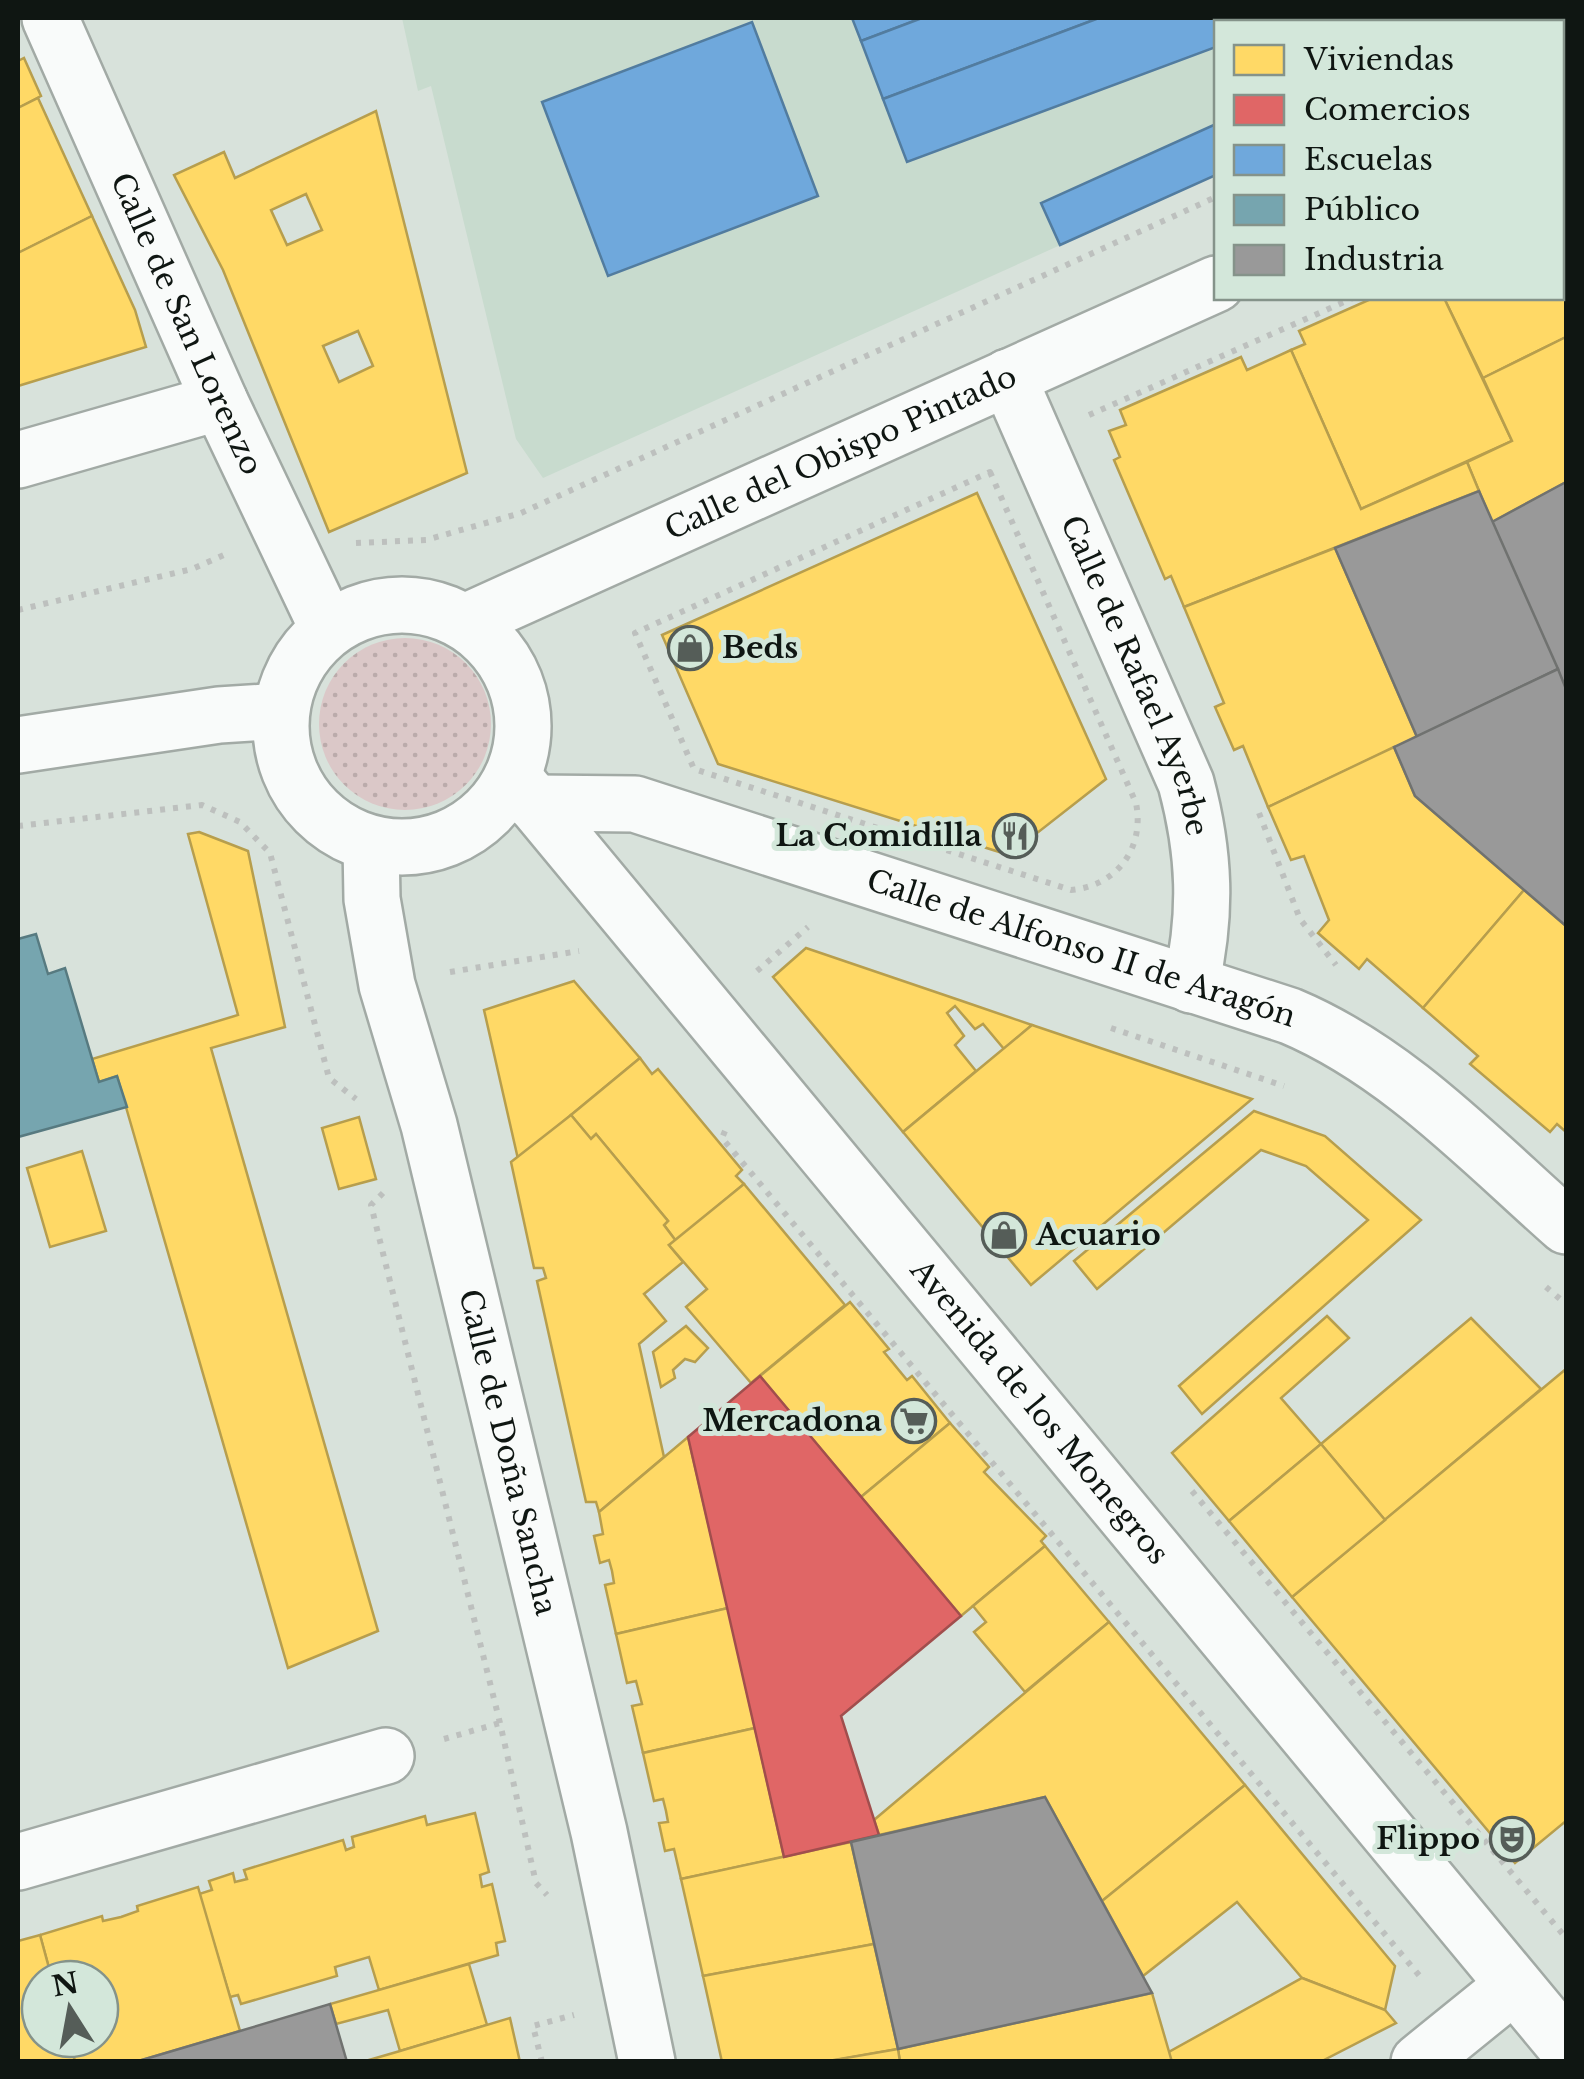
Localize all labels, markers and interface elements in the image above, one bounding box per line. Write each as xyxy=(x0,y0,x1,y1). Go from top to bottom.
legend xyxy=(1214,20,1564,300)
text: Viviendas xyxy=(1303,41,1454,78)
text: Comercios xyxy=(1304,91,1471,128)
text: Escuelas xyxy=(1304,141,1433,178)
street label: Calle de San Lorenzo xyxy=(103,167,271,481)
text: Público xyxy=(1304,191,1420,228)
text: Industria xyxy=(1304,241,1444,278)
street label: Calle del Obispo Pintado xyxy=(659,357,1022,548)
street label: Calle de Rafael Ayerbe xyxy=(1053,510,1216,839)
shop icon: Beds xyxy=(667,625,713,671)
place label: Beds xyxy=(722,629,798,666)
restaurant icon: La Comidilla xyxy=(992,813,1038,859)
place label: La Comidilla xyxy=(775,817,982,854)
street label: Calle de Alfonso II de Aragón xyxy=(862,861,1300,1035)
shop icon: Acuario xyxy=(981,1212,1027,1258)
place label: Acuario xyxy=(1035,1216,1161,1253)
street label: Avenida de los Monegros xyxy=(902,1251,1177,1572)
street label: Calle de Doña Sancha xyxy=(451,1285,565,1619)
supermarket icon: Mercadona xyxy=(891,1398,937,1444)
place label: Mercadona xyxy=(702,1402,882,1439)
theatre icon: Flippo xyxy=(1489,1816,1535,1862)
place label: Flippo xyxy=(1376,1820,1480,1857)
north arrow xyxy=(20,1959,120,2059)
text: N xyxy=(49,1965,82,2005)

